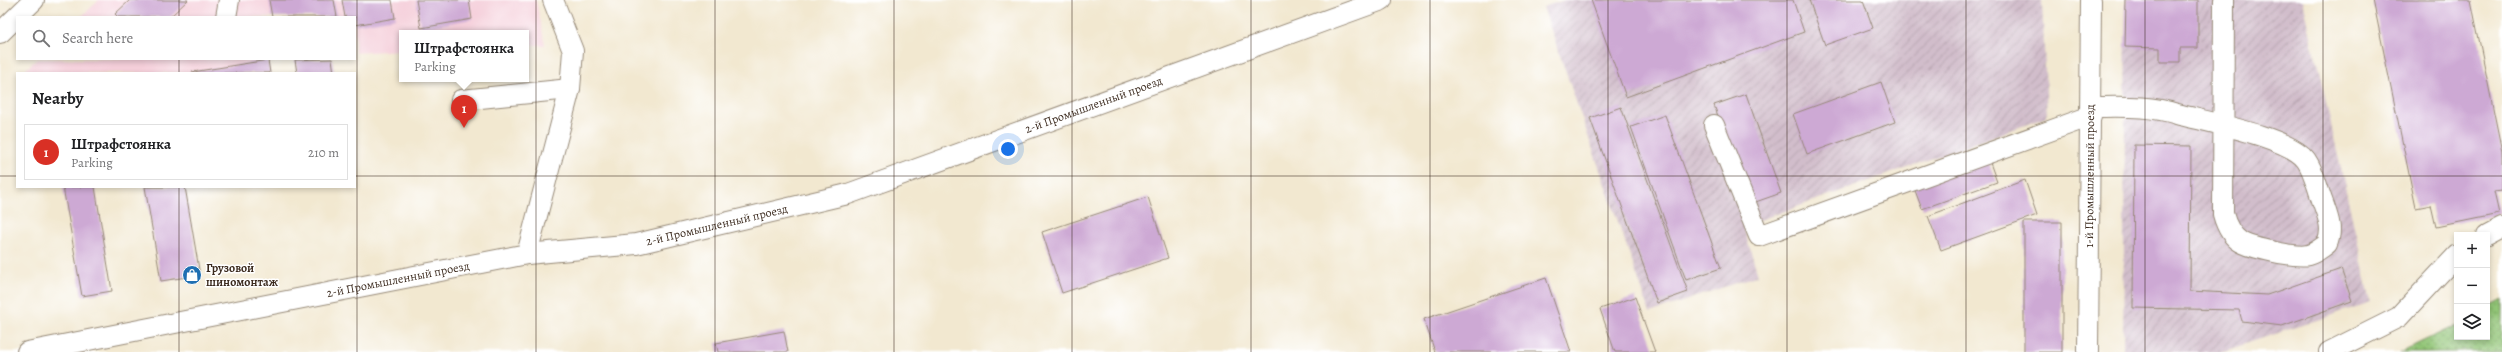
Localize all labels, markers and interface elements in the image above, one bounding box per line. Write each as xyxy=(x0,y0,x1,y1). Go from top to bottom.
search box xyxy=(16,16,356,60)
icon: search xyxy=(30,27,52,49)
text: Search here xyxy=(62,28,133,48)
popup xyxy=(399,30,529,82)
text: Штрафстоянка xyxy=(414,38,514,58)
text: Parking xyxy=(414,58,456,75)
street label: 2-й Промышленный проезд xyxy=(1023,72,1165,137)
text: Nearby xyxy=(32,87,83,110)
pin: 1 xyxy=(451,95,477,128)
street label: 1-й Промышленный проезд xyxy=(2081,104,2098,248)
text: Штрафстоянка xyxy=(71,134,171,154)
your location xyxy=(998,139,1018,159)
text: 1 xyxy=(44,144,48,161)
text: 210 m xyxy=(308,144,339,161)
text: Parking xyxy=(71,154,113,171)
street label: 2-й Промышленный проезд xyxy=(644,200,789,249)
map controls xyxy=(2454,232,2490,340)
button: + xyxy=(2454,232,2490,268)
street label: 2-й Промышленный проезд xyxy=(325,257,471,301)
place label: Грузовой шиномонтаж xyxy=(206,260,279,290)
shop icon: Грузовой шиномонтаж xyxy=(181,264,203,286)
button: − xyxy=(2454,268,2490,304)
button: layers xyxy=(2454,304,2490,340)

